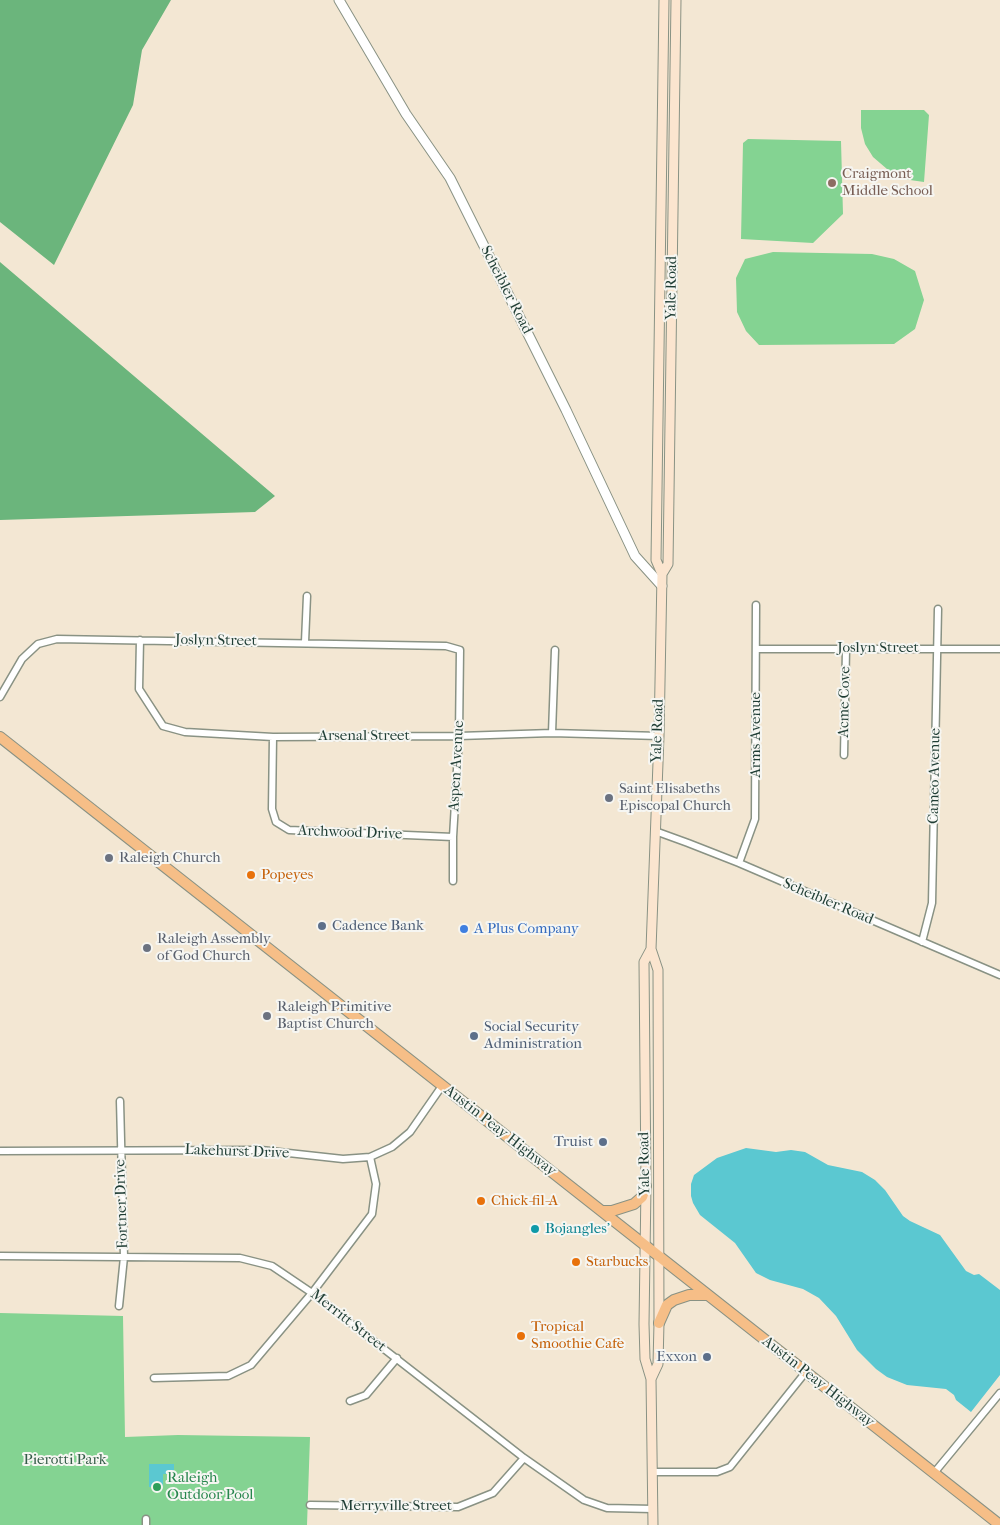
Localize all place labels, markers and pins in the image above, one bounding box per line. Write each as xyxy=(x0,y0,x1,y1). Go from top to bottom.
place label: Craigmont Middle School xyxy=(842,165,933,200)
marker: Craigmont Middle School xyxy=(826,177,838,189)
place label: Saint Elisabeths Episcopal Church xyxy=(619,780,731,815)
marker: Saint Elisabeths Episcopal Church xyxy=(603,792,615,804)
place label: Raleigh Church xyxy=(119,849,221,867)
marker: Raleigh Church xyxy=(103,852,115,864)
place label: Popeyes xyxy=(261,866,313,884)
marker: Popeyes xyxy=(245,869,257,881)
place label: Cadence Bank xyxy=(332,917,424,935)
marker: Cadence Bank xyxy=(316,920,328,932)
place label: A Plus Company xyxy=(474,920,579,938)
marker: A Plus Company xyxy=(458,923,470,935)
place label: Raleigh Assembly of God Church xyxy=(157,930,271,965)
marker: Raleigh Assembly of God Church xyxy=(141,942,153,954)
place label: Raleigh Primitive Baptist Church xyxy=(277,998,391,1033)
marker: Raleigh Primitive Baptist Church xyxy=(261,1010,273,1022)
place label: Social Security Administration xyxy=(484,1018,582,1053)
marker: Social Security Administration xyxy=(468,1030,480,1042)
place label: Truist xyxy=(554,1133,593,1151)
marker: Truist xyxy=(597,1136,609,1148)
place label: Chick-fil-A xyxy=(491,1192,558,1210)
marker: Chick-fil-A xyxy=(475,1195,487,1207)
place label: Bojangles' xyxy=(545,1220,610,1238)
marker: Bojangles' xyxy=(529,1223,541,1235)
place label: Starbucks xyxy=(586,1253,648,1271)
marker: Starbucks xyxy=(570,1256,582,1268)
place label: Tropical Smoothie Cafe xyxy=(531,1318,624,1353)
marker: Tropical Smoothie Cafe xyxy=(515,1330,527,1342)
place label: Exxon xyxy=(656,1348,697,1366)
marker: Exxon xyxy=(701,1351,713,1363)
place label: Raleigh Outdoor Pool xyxy=(167,1469,254,1504)
marker: Raleigh Outdoor Pool xyxy=(151,1481,163,1493)

